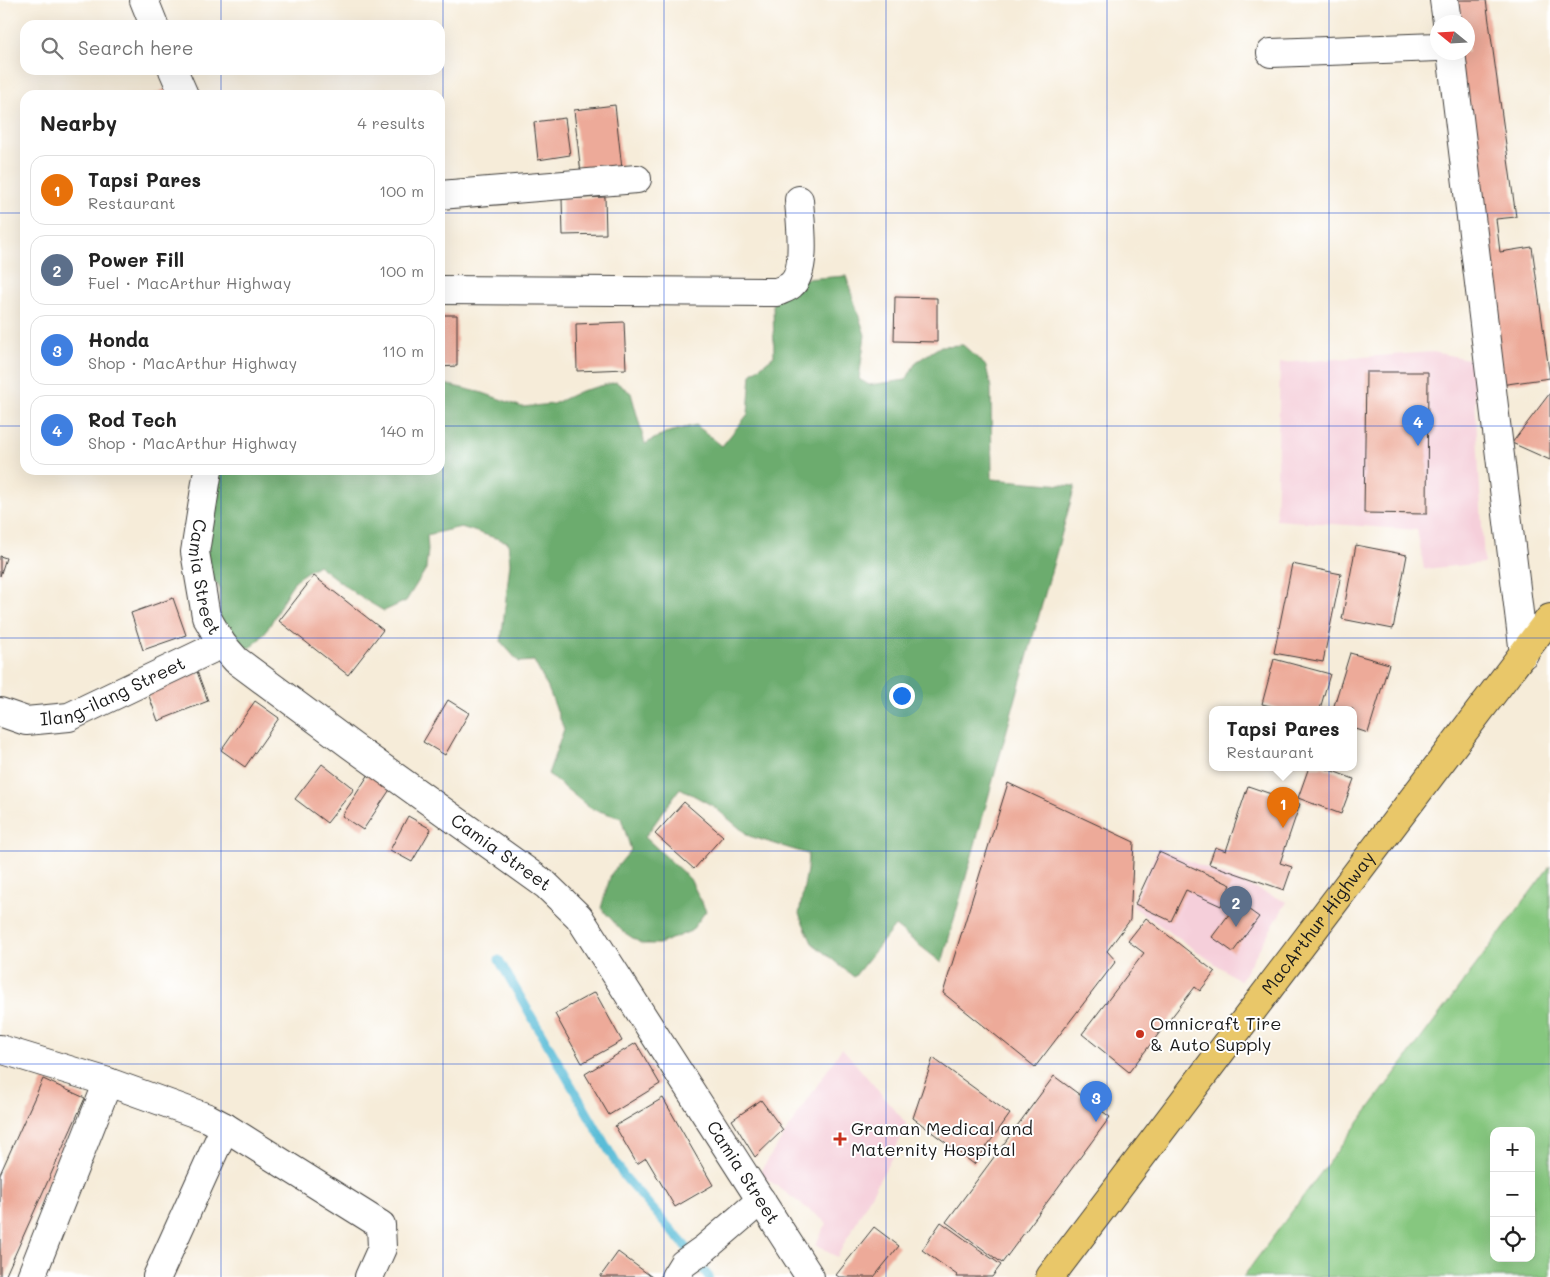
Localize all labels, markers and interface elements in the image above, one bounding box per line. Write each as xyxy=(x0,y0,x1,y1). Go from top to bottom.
north arrow xyxy=(1430,15,1475,60)
search box xyxy=(20,20,445,75)
icon: search xyxy=(38,34,66,62)
text: Search here xyxy=(78,35,194,60)
text: Nearby xyxy=(40,109,117,136)
text: 4 results xyxy=(357,112,425,133)
text: Tapsi Pares xyxy=(88,167,201,192)
text: 1 xyxy=(53,180,61,201)
text: 100 m xyxy=(379,180,424,201)
text: Restaurant xyxy=(88,192,176,213)
text: Power Fill xyxy=(88,247,184,272)
text: 2 xyxy=(53,260,61,281)
text: 100 m xyxy=(379,260,424,281)
text: Fuel · MacArthur Highway xyxy=(88,272,291,293)
text: Honda xyxy=(88,327,149,352)
text: 3 xyxy=(52,340,62,361)
text: 110 m xyxy=(382,340,424,361)
text: Shop · MacArthur Highway xyxy=(88,352,297,373)
pin: 4 xyxy=(1402,405,1434,446)
text: Rod Tech xyxy=(88,407,177,432)
text: 4 xyxy=(52,420,62,441)
text: 140 m xyxy=(380,420,424,441)
text: Shop · MacArthur Highway xyxy=(88,432,297,453)
street label: Camia Street xyxy=(183,518,227,639)
street label: Ilang-ilang Street xyxy=(39,650,189,731)
your location xyxy=(889,683,915,709)
popup xyxy=(1209,706,1357,771)
text: Tapsi Pares xyxy=(1226,716,1340,741)
text: Restaurant xyxy=(1226,741,1314,762)
pin: 1 xyxy=(1267,787,1299,828)
street label: Camia Street xyxy=(446,808,557,896)
street label: MacArthur Highway xyxy=(1255,846,1380,999)
pin: 2 xyxy=(1220,886,1252,927)
place label: Omnicraft Tire & Auto Supply xyxy=(1150,1011,1281,1056)
marker: Omnicraft Tire & Auto Supply xyxy=(1134,1028,1146,1040)
pin: 3 xyxy=(1080,1081,1112,1122)
street label: Camia Street xyxy=(702,1116,786,1228)
place label: Graman Medical and Maternity Hospital xyxy=(851,1116,1033,1161)
map controls xyxy=(1490,1127,1535,1262)
button: + xyxy=(1490,1127,1535,1172)
marker: Graman Medical and Maternity Hospital xyxy=(833,1132,847,1146)
button: − xyxy=(1490,1172,1535,1217)
button: locate xyxy=(1490,1217,1535,1262)

